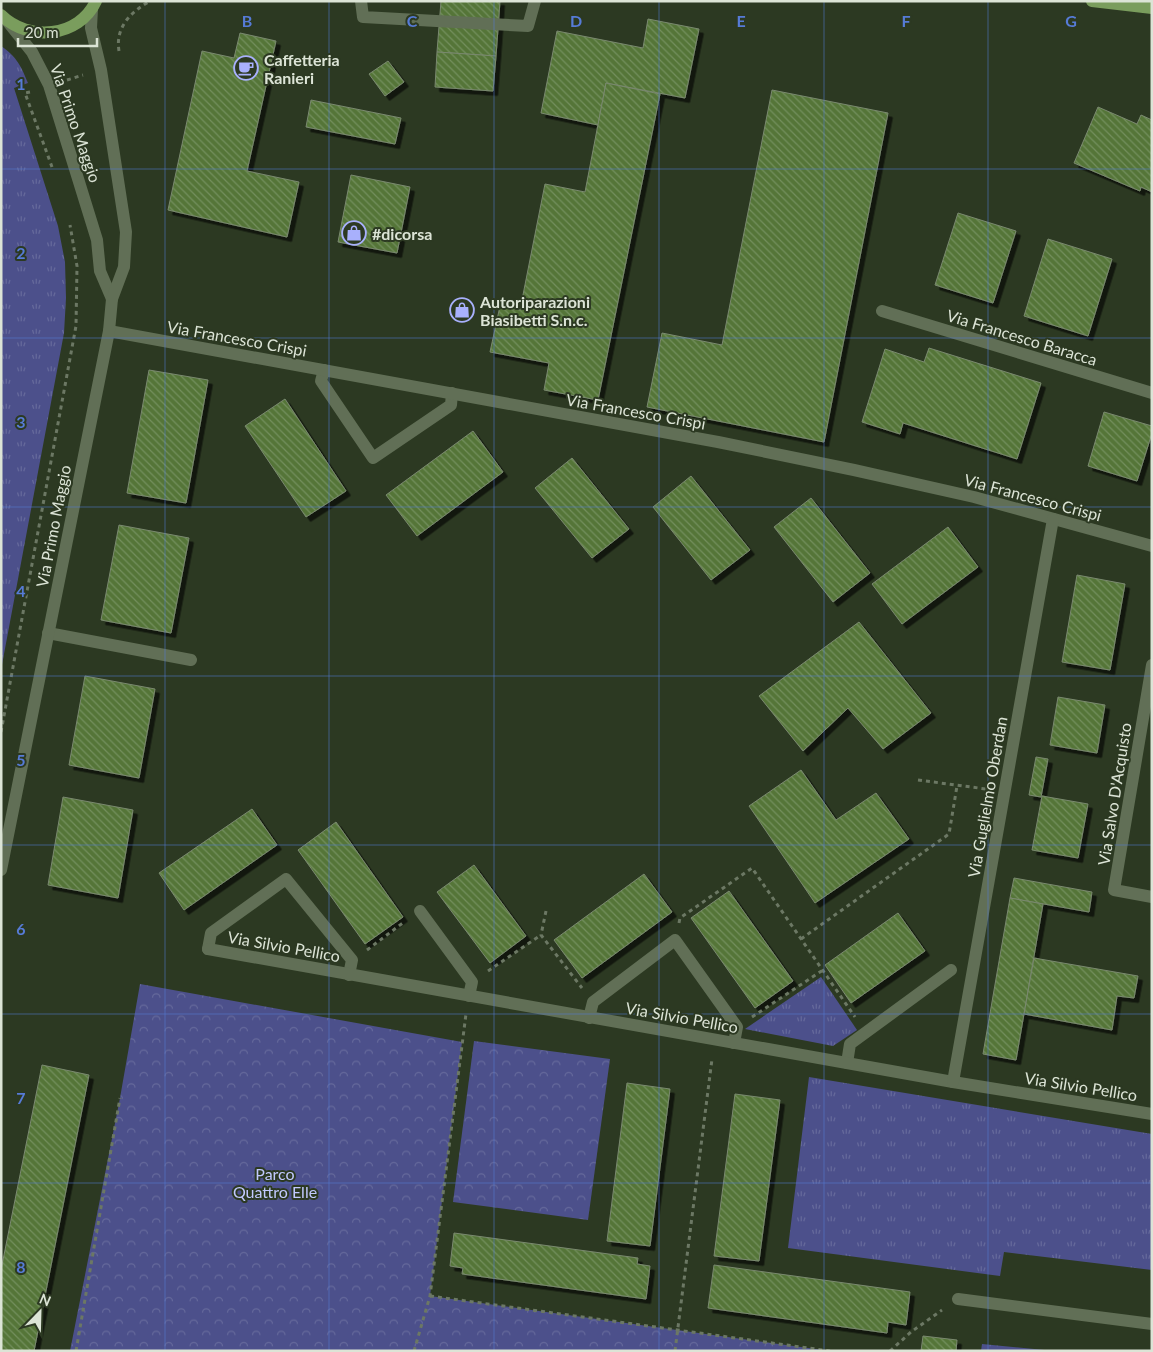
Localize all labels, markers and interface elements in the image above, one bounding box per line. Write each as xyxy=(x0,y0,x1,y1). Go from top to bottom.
text: B xyxy=(242,11,252,30)
text: C xyxy=(407,11,418,30)
text: D xyxy=(570,11,582,30)
text: E xyxy=(736,11,746,30)
text: F xyxy=(901,11,911,30)
text: G xyxy=(1065,11,1077,30)
scale bar xyxy=(18,15,96,47)
text: 20 m xyxy=(25,23,59,41)
place label: Caffetteria Ranieri xyxy=(264,50,340,87)
cafe icon: Caffetteria Ranieri xyxy=(233,55,259,81)
street label: Via Primo Maggio xyxy=(47,61,105,185)
text: 1 xyxy=(16,74,26,93)
shop icon: #dicorsa xyxy=(341,220,367,246)
place label: #dicorsa xyxy=(372,224,432,243)
text: 2 xyxy=(16,243,26,262)
place label: Autoriparazioni Biasibetti S.n.c. xyxy=(479,292,590,329)
shop icon: Autoriparazioni Biasibetti S.n.c. xyxy=(449,297,475,323)
street label: Via Francesco Baracca xyxy=(945,305,1099,369)
street label: Via Francesco Crispi xyxy=(166,316,308,360)
street label: Via Francesco Crispi xyxy=(565,389,707,433)
text: 3 xyxy=(16,412,26,431)
street label: Via Primo Maggio xyxy=(32,463,74,589)
street label: Via Francesco Crispi xyxy=(962,470,1104,524)
text: 4 xyxy=(16,581,26,600)
street label: Via Guglielmo Oberdan xyxy=(963,715,1011,879)
street label: Via Salvo D'Acquisto xyxy=(1093,721,1135,867)
text: 5 xyxy=(16,750,26,769)
text: 6 xyxy=(16,919,26,938)
street label: Via Silvio Pellico xyxy=(226,927,342,965)
street label: Via Silvio Pellico xyxy=(624,998,740,1036)
street label: Via Silvio Pellico xyxy=(1023,1068,1139,1104)
text: 7 xyxy=(16,1088,26,1107)
park label: Parco Quattro Elle xyxy=(233,1164,317,1201)
text: 8 xyxy=(16,1257,26,1276)
north arrow xyxy=(15,1287,65,1337)
text: N xyxy=(37,1290,54,1310)

